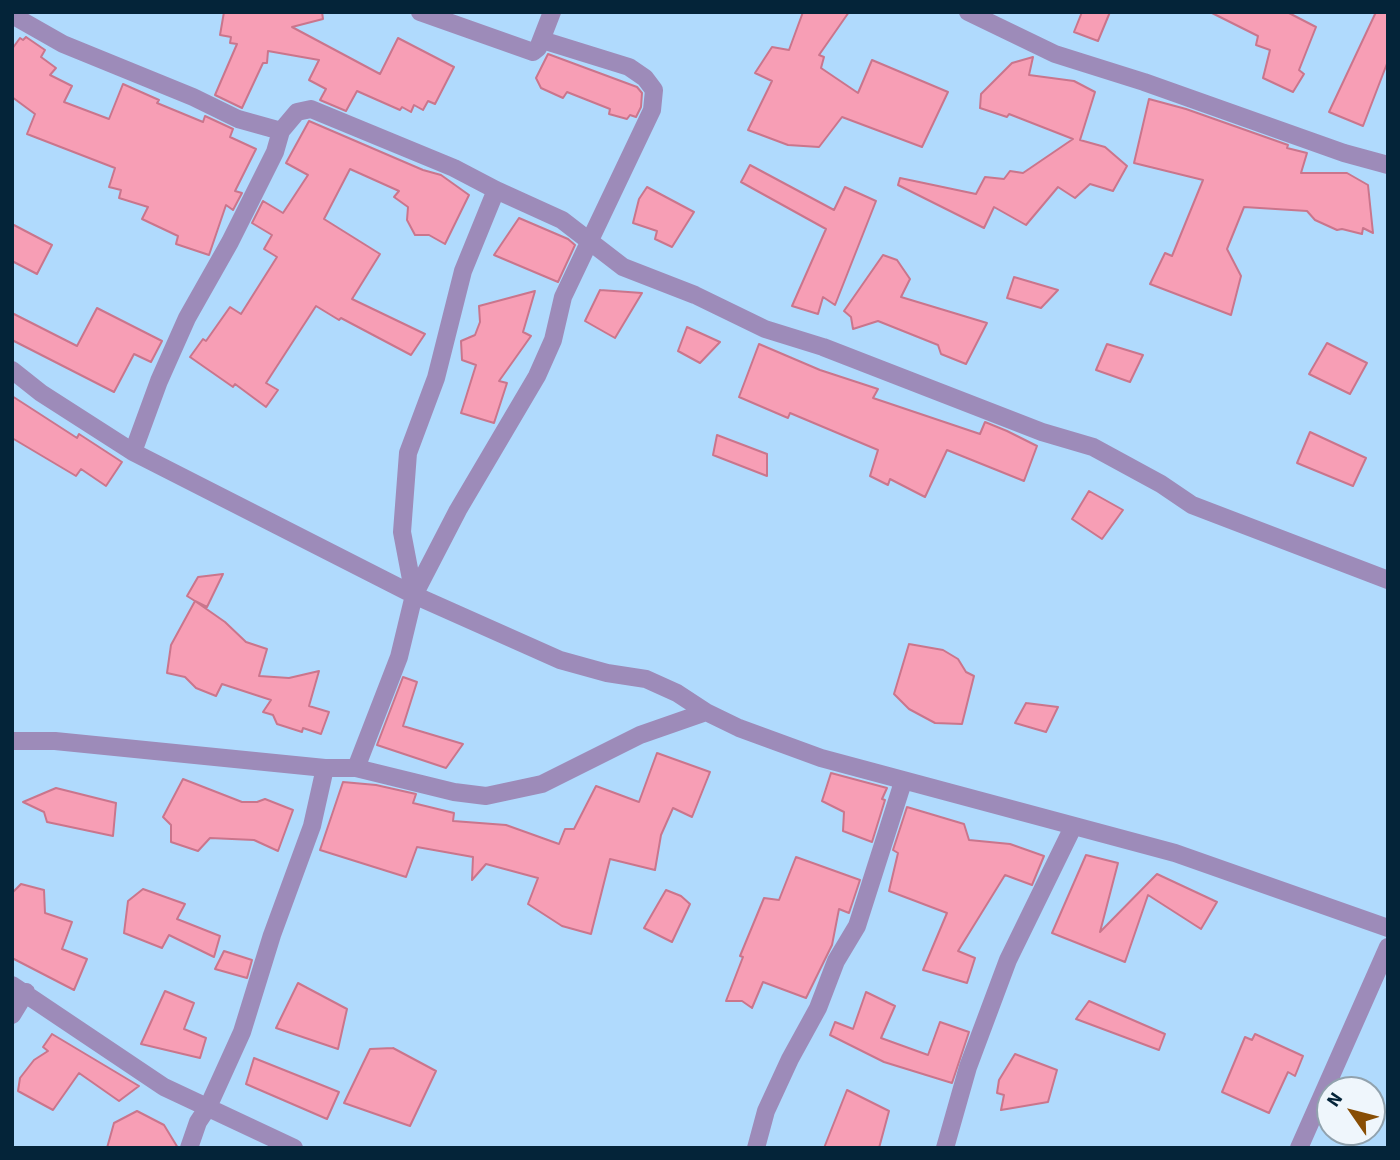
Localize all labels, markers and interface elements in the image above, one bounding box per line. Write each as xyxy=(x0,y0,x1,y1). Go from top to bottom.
north arrow xyxy=(1316,1076,1386,1146)
text: N xyxy=(1320,1087,1350,1113)

